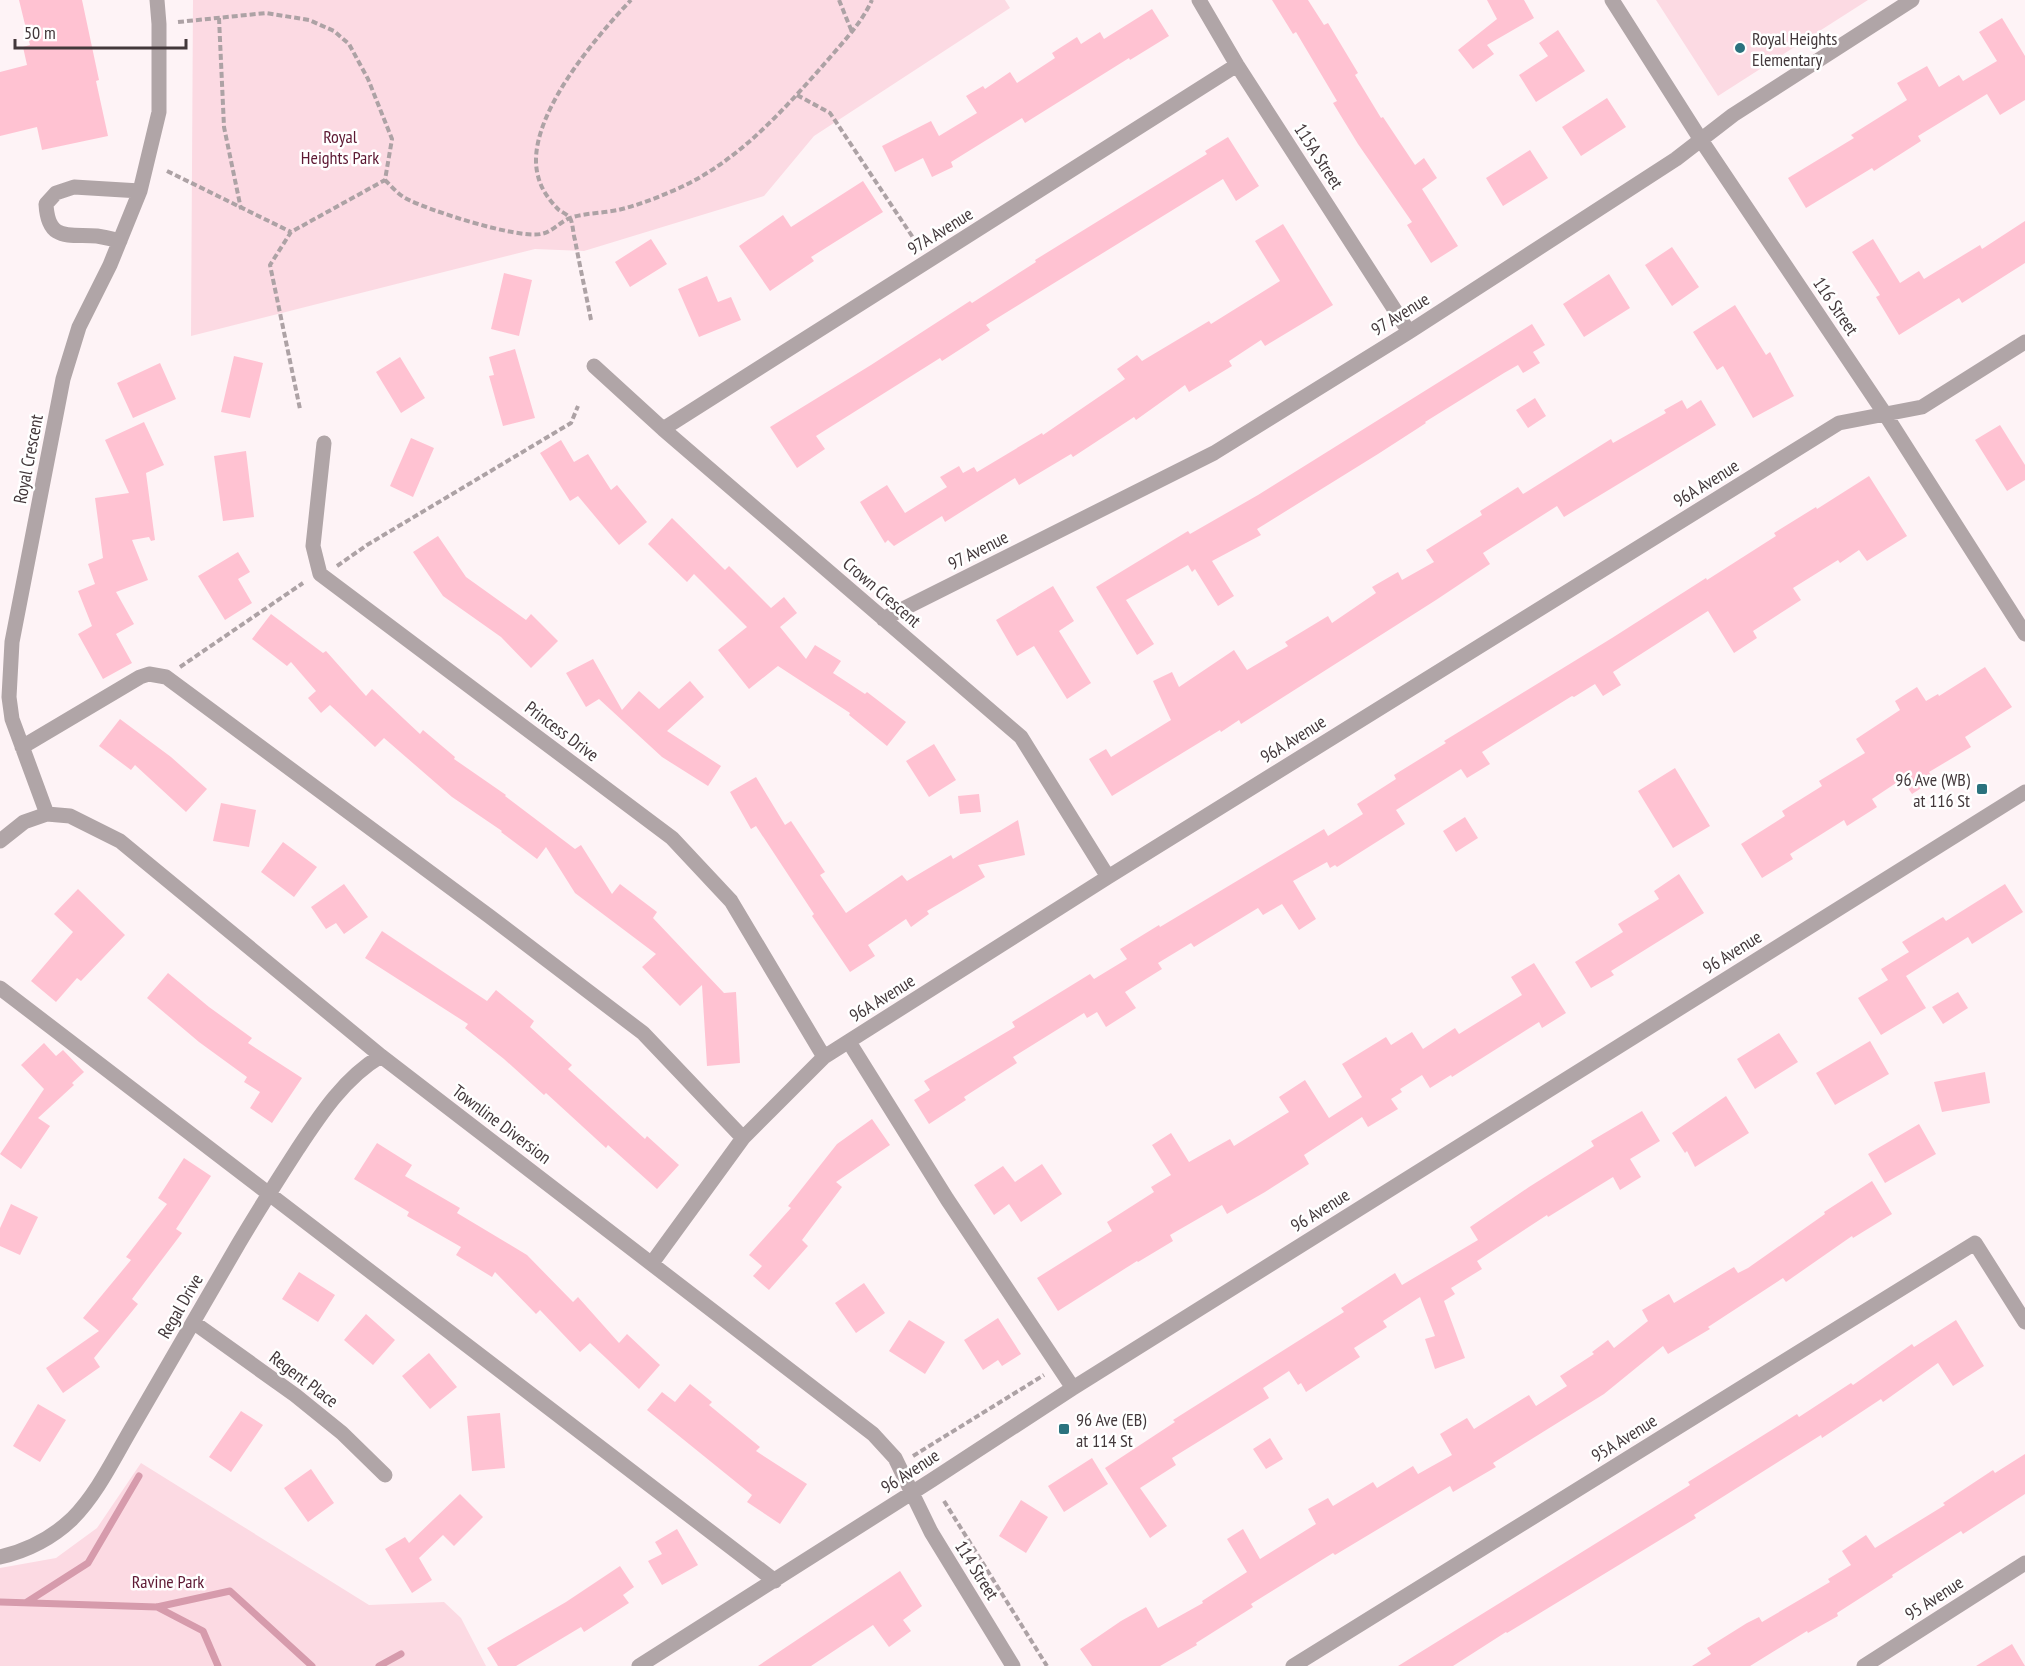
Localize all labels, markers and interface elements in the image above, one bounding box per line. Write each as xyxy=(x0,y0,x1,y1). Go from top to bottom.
scale bar xyxy=(15,12,186,50)
text: 50 m xyxy=(24,21,56,44)
place label: Royal Heights Elementary xyxy=(1752,27,1837,71)
marker: Royal Heights Elementary xyxy=(1733,41,1747,55)
street label: 115A Street xyxy=(1289,119,1349,193)
park label: Royal Heights Park xyxy=(301,125,379,169)
street label: 97A Avenue xyxy=(903,202,977,260)
street label: 116 Street xyxy=(1808,272,1864,340)
street label: 97 Avenue xyxy=(1367,287,1433,341)
street label: Royal Crescent xyxy=(8,412,48,506)
street label: 96A Avenue xyxy=(1669,454,1743,512)
street label: 97 Avenue xyxy=(944,525,1012,575)
street label: Crown Crescent xyxy=(838,552,926,632)
street label: Princess Drive xyxy=(520,696,604,766)
street label: 96A Avenue xyxy=(1256,710,1330,768)
place label: 96 Ave (WB) at 116 St xyxy=(1895,768,1971,812)
marker: 96 Ave (WB) at 116 St xyxy=(1975,782,1989,796)
street label: 96 Avenue xyxy=(1698,925,1766,979)
street label: 96A Avenue xyxy=(845,969,919,1027)
street label: Townline Diversion xyxy=(448,1079,556,1169)
street label: 96 Avenue xyxy=(1286,1183,1354,1237)
street label: Regal Drive xyxy=(152,1270,208,1342)
street label: Regent Place xyxy=(265,1346,343,1412)
place label: 96 Ave (EB) at 114 St xyxy=(1076,1408,1147,1452)
street label: 95A Avenue xyxy=(1587,1409,1661,1467)
marker: 96 Ave (EB) at 114 St xyxy=(1057,1422,1071,1436)
street label: 96 Avenue xyxy=(876,1444,944,1498)
street label: 114 Street xyxy=(950,1536,1004,1604)
park label: Ravine Park xyxy=(132,1570,204,1593)
street label: 95 Avenue xyxy=(1900,1571,1968,1625)

